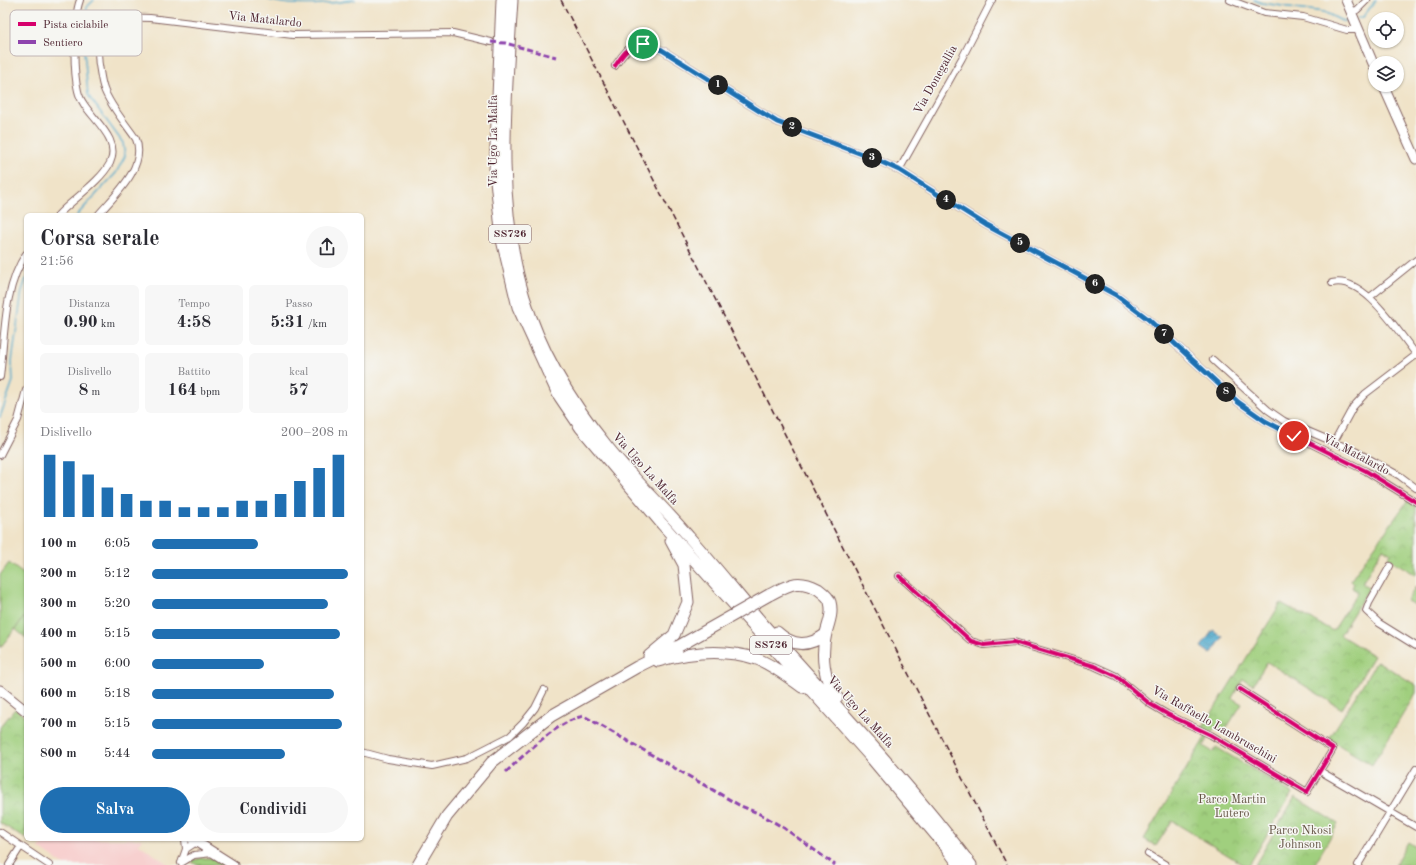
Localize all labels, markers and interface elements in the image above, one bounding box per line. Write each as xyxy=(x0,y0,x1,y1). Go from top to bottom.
legend xyxy=(10,10,142,56)
street label: Via Matalardo xyxy=(228,10,302,30)
map controls xyxy=(1368,12,1404,92)
button: locate xyxy=(1368,12,1404,48)
text: Pista ciclabile xyxy=(43,20,108,31)
pin xyxy=(626,27,660,61)
icon: arrive xyxy=(632,33,654,55)
text: Sentiero xyxy=(43,38,83,49)
street label: Via Donegallia xyxy=(912,44,960,116)
button: layers xyxy=(1368,56,1404,92)
pin: 1 xyxy=(708,75,728,95)
text: 1 xyxy=(715,79,721,90)
street label: Via Ugo La Malfa xyxy=(488,95,500,187)
pin: 2 xyxy=(782,117,802,137)
text: 2 xyxy=(789,121,795,132)
pin: 3 xyxy=(862,148,882,168)
text: 3 xyxy=(869,152,875,163)
pin: 4 xyxy=(936,190,956,210)
text: 4 xyxy=(943,194,949,205)
road number: SS726 xyxy=(489,225,531,243)
button: share xyxy=(306,226,348,268)
text: Corsa serale xyxy=(40,228,160,250)
pin: 5 xyxy=(1010,233,1030,253)
text: 5 xyxy=(1017,237,1023,248)
text: 21:56 xyxy=(40,255,74,268)
pin: 6 xyxy=(1085,274,1105,294)
text: 6 xyxy=(1092,278,1098,289)
text: Distanza xyxy=(68,299,110,310)
text: Tempo xyxy=(178,299,210,310)
text: Passo xyxy=(285,299,312,310)
text: 0.90 xyxy=(63,314,98,331)
text: 4:58 xyxy=(177,314,211,331)
text: 5:31 xyxy=(270,314,305,331)
text: km xyxy=(98,319,115,330)
text: /km xyxy=(305,319,327,330)
pin: 7 xyxy=(1154,324,1174,344)
text: 7 xyxy=(1161,328,1167,339)
text: Dislivello xyxy=(67,367,111,378)
text: Battito xyxy=(177,367,210,378)
text: kcal xyxy=(289,367,308,378)
text: 8 xyxy=(78,382,88,399)
text: 164 xyxy=(168,382,197,399)
text: 57 xyxy=(289,382,309,399)
pin: 8 xyxy=(1216,382,1236,402)
text: 8 xyxy=(1223,386,1229,397)
text: m xyxy=(88,387,100,398)
text: bpm xyxy=(197,387,220,398)
pin xyxy=(1277,419,1311,453)
icon: check xyxy=(1283,425,1305,447)
text: Dislivello xyxy=(40,426,92,439)
text: 200–208 m xyxy=(281,426,348,439)
street label: Via Ugo La Malfa xyxy=(610,431,680,507)
street label: Via Matalardo xyxy=(1321,432,1391,478)
text: 100 m xyxy=(40,537,77,550)
text: 6:05 xyxy=(104,537,130,550)
text: 200 m xyxy=(40,567,77,580)
text: 5:12 xyxy=(104,567,130,580)
text: 300 m xyxy=(40,597,77,610)
text: 5:20 xyxy=(104,597,130,610)
text: 400 m xyxy=(40,627,77,640)
text: 5:15 xyxy=(104,627,130,640)
road number: SS726 xyxy=(750,636,792,654)
text: 500 m xyxy=(40,657,77,670)
text: 6:00 xyxy=(104,657,130,670)
street label: Via Ugo La Malfa xyxy=(825,674,895,750)
street label: Via Raffaello Lambruschini xyxy=(1150,684,1278,766)
text: 600 m xyxy=(40,687,77,700)
text: 5:18 xyxy=(104,687,130,700)
text: 700 m xyxy=(40,717,77,730)
text: 5:15 xyxy=(104,717,130,730)
text: 800 m xyxy=(40,747,77,760)
text: 5:44 xyxy=(104,747,130,760)
button: Salva xyxy=(40,787,190,833)
button: Condividi xyxy=(198,787,348,833)
park label: Parco Martin Lutero xyxy=(1198,794,1266,820)
park label: Parco Nkosi Johnson xyxy=(1269,825,1331,851)

